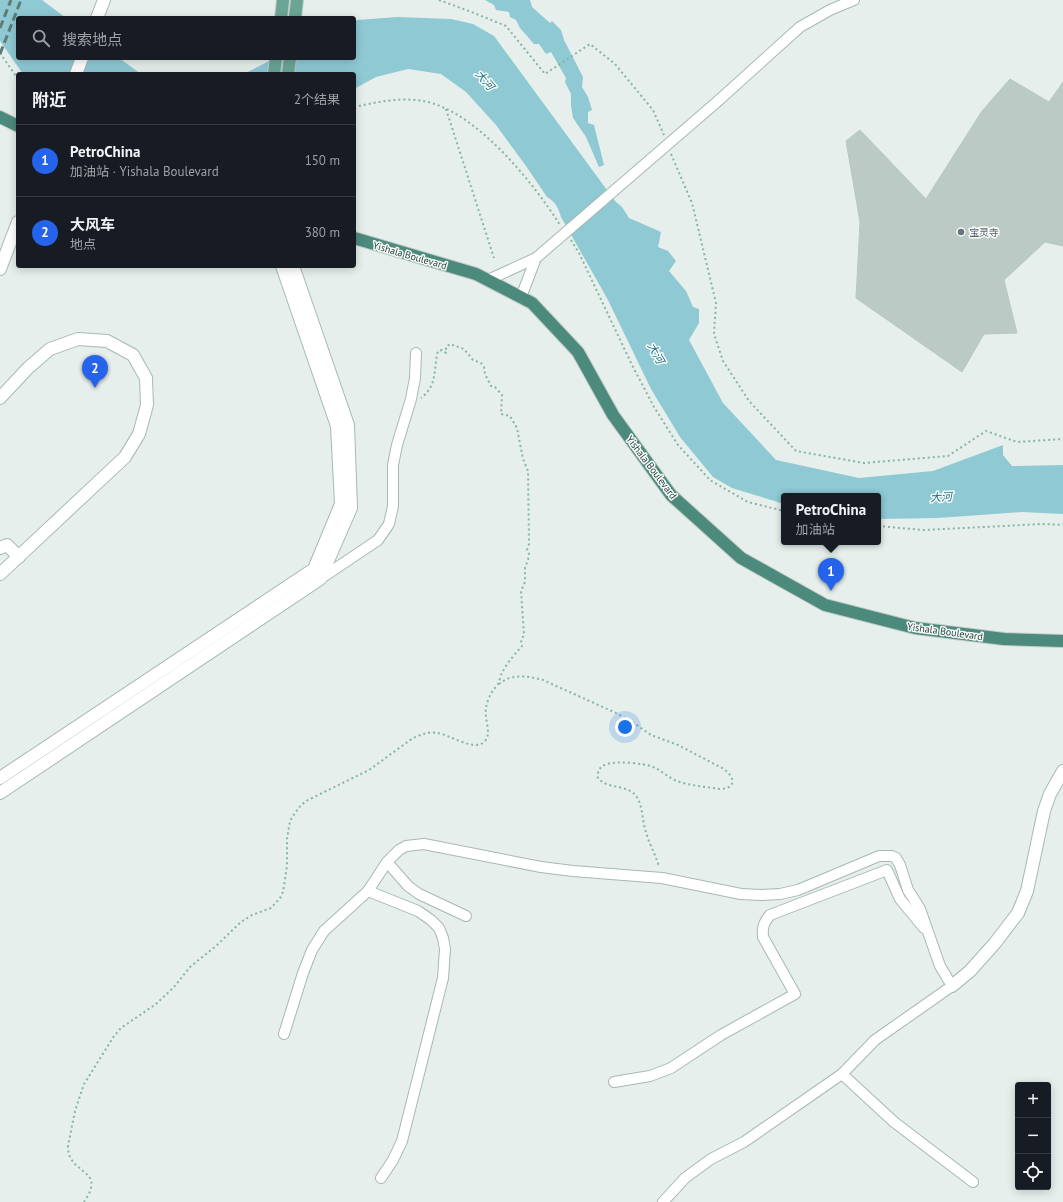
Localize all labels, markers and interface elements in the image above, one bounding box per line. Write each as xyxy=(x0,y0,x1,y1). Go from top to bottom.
search box xyxy=(16,16,356,60)
icon: search xyxy=(30,27,52,49)
text: 搜索地点 xyxy=(62,30,122,49)
water label: 大河 xyxy=(473,67,499,94)
text: 附近 xyxy=(32,89,66,111)
text: 2个结果 xyxy=(294,91,340,108)
text: PetroChina xyxy=(70,142,140,161)
text: 1 xyxy=(41,152,49,169)
text: 150 m xyxy=(305,152,340,169)
text: 加油站 · Yishala Boulevard xyxy=(70,163,219,180)
text: 大风车 xyxy=(70,215,115,234)
text: 2 xyxy=(41,224,49,241)
text: 380 m xyxy=(305,224,340,241)
place label: 宝灵寺 xyxy=(969,226,999,239)
marker: 宝灵寺 xyxy=(956,227,966,237)
text: 地点 xyxy=(70,236,96,253)
street label: Yishala Boulevard xyxy=(371,239,448,272)
water label: 大河 xyxy=(645,340,668,368)
pin: 2 xyxy=(82,355,108,388)
street label: Yishala Boulevard xyxy=(623,433,680,502)
water label: 大河 xyxy=(930,489,954,505)
popup xyxy=(781,493,881,545)
text: PetroChina xyxy=(796,500,866,519)
text: 加油站 xyxy=(796,521,835,538)
pin: 1 xyxy=(818,558,844,591)
street label: Yishala Boulevard xyxy=(906,620,984,643)
your location xyxy=(615,717,635,737)
map controls xyxy=(1015,1082,1051,1190)
button: + xyxy=(1015,1082,1051,1118)
button: − xyxy=(1015,1118,1051,1154)
button: locate xyxy=(1015,1154,1051,1190)

